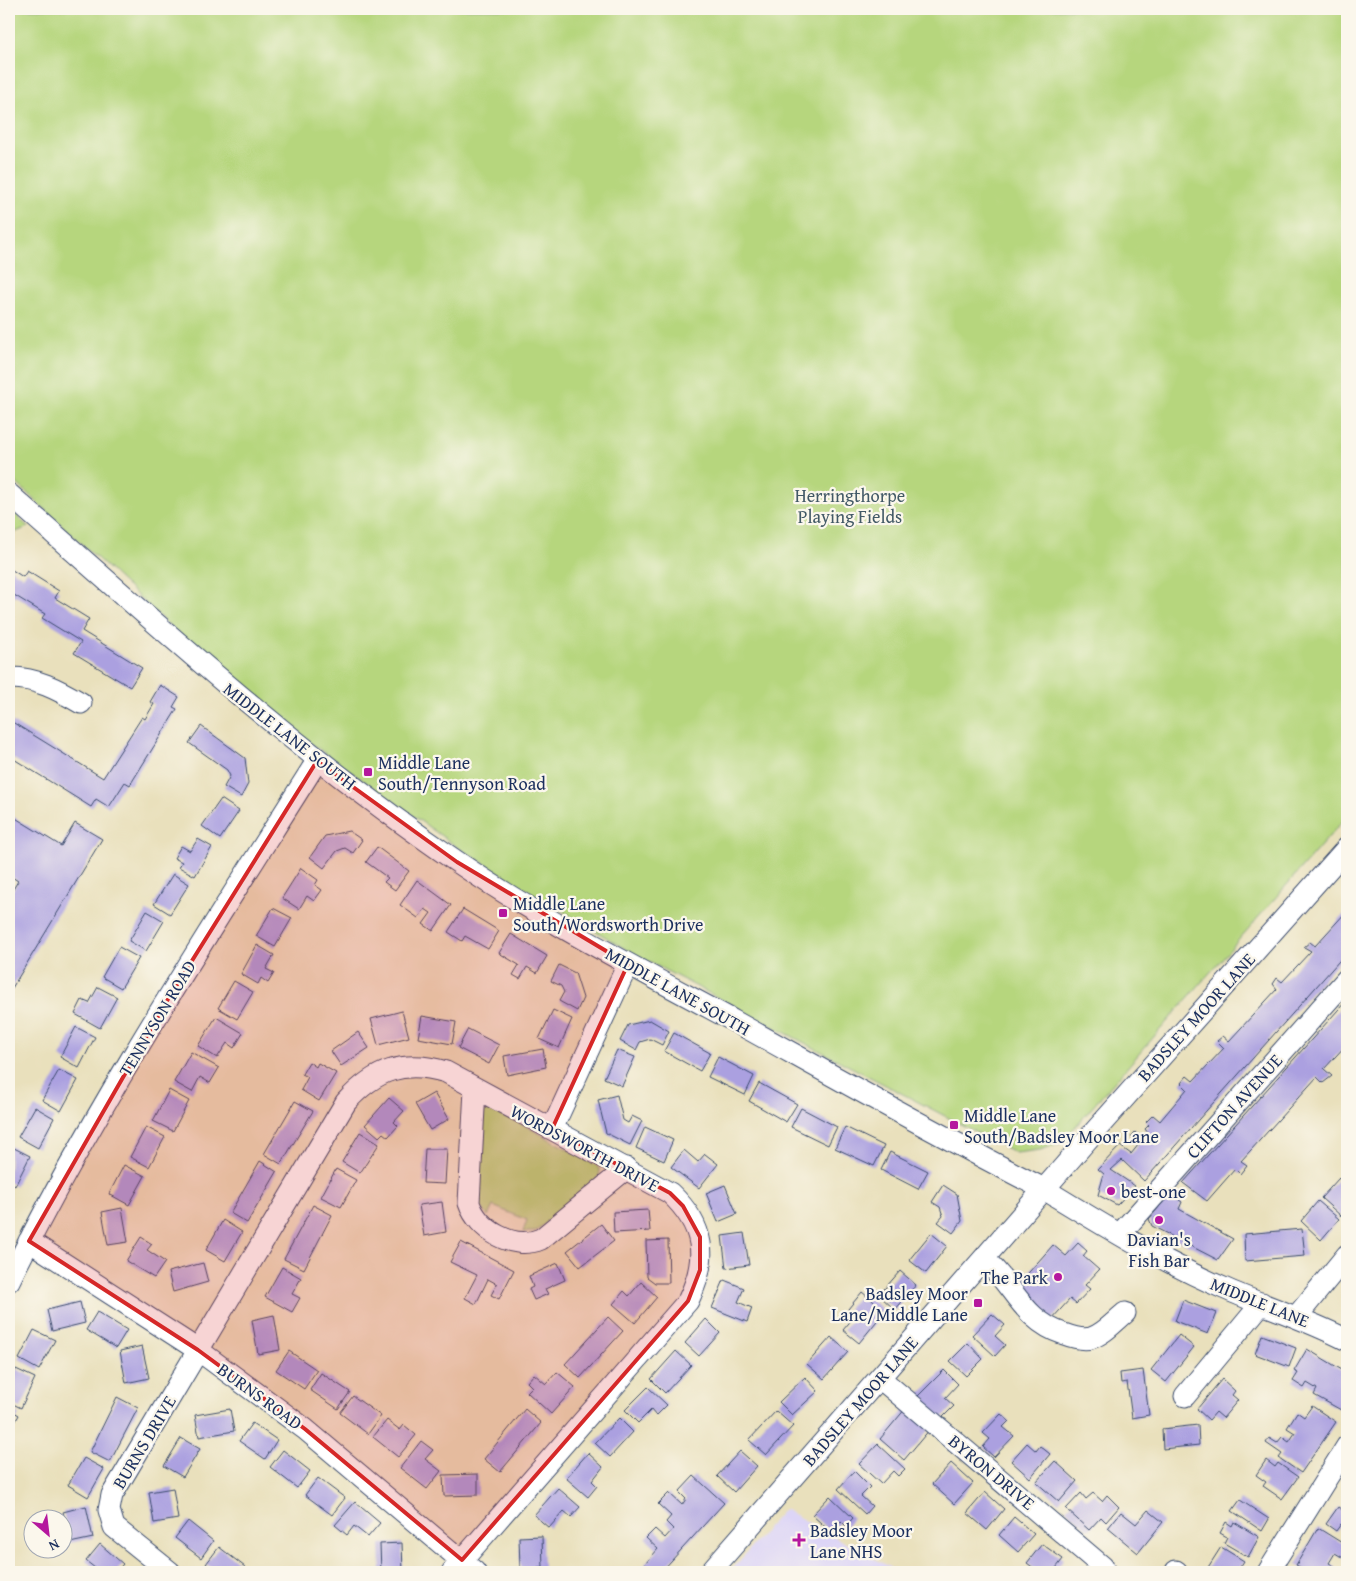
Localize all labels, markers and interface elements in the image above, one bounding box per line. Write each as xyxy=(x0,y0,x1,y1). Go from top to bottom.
park label: Herringthorpe Playing Fields xyxy=(795,482,905,530)
street label: MIDDLE LANE SOUTH xyxy=(218,675,362,797)
place label: Middle Lane South/Tennyson Road xyxy=(378,749,546,797)
marker: Middle Lane South/Tennyson Road xyxy=(362,766,374,778)
place label: Middle Lane South/Wordsworth Drive xyxy=(513,890,703,938)
marker: Middle Lane South/Wordsworth Drive xyxy=(497,907,509,919)
street label: MIDDLE LANE SOUTH xyxy=(601,940,755,1042)
street label: BADSLEY MOOR LANE xyxy=(1131,947,1261,1087)
street label: TENNYSON ROAD xyxy=(112,955,202,1081)
street label: CLIFTON AVENUE xyxy=(1180,1048,1288,1164)
street label: WORDSWORTH DRIVE xyxy=(506,1097,664,1199)
place label: Middle Lane South/Badsley Moor Lane xyxy=(964,1102,1159,1150)
marker: Middle Lane South/Badsley Moor Lane xyxy=(948,1119,960,1131)
place label: best-one xyxy=(1121,1178,1186,1205)
marker: best-one xyxy=(1105,1185,1117,1197)
marker: Davian's Fish Bar xyxy=(1153,1214,1165,1226)
place label: Davian's Fish Bar xyxy=(1127,1226,1191,1274)
place label: The Park xyxy=(981,1264,1049,1291)
street label: MIDDLE LANE xyxy=(1206,1270,1314,1334)
marker: The Park xyxy=(1052,1271,1064,1283)
place label: Badsley Moor Lane/Middle Lane xyxy=(831,1280,969,1328)
marker: Badsley Moor Lane/Middle Lane xyxy=(972,1297,984,1309)
street label: BADSLEY MOOR LANE xyxy=(796,1330,924,1472)
street label: BURNS ROAD xyxy=(212,1356,308,1436)
street label: BURNS DRIVE xyxy=(105,1390,183,1494)
street label: BYRON DRIVE xyxy=(943,1428,1041,1516)
north arrow xyxy=(22,1508,72,1558)
place label: Badsley Moor Lane NHS xyxy=(810,1517,913,1565)
marker: Badsley Moor Lane NHS xyxy=(792,1533,806,1547)
text: N xyxy=(45,1534,63,1557)

